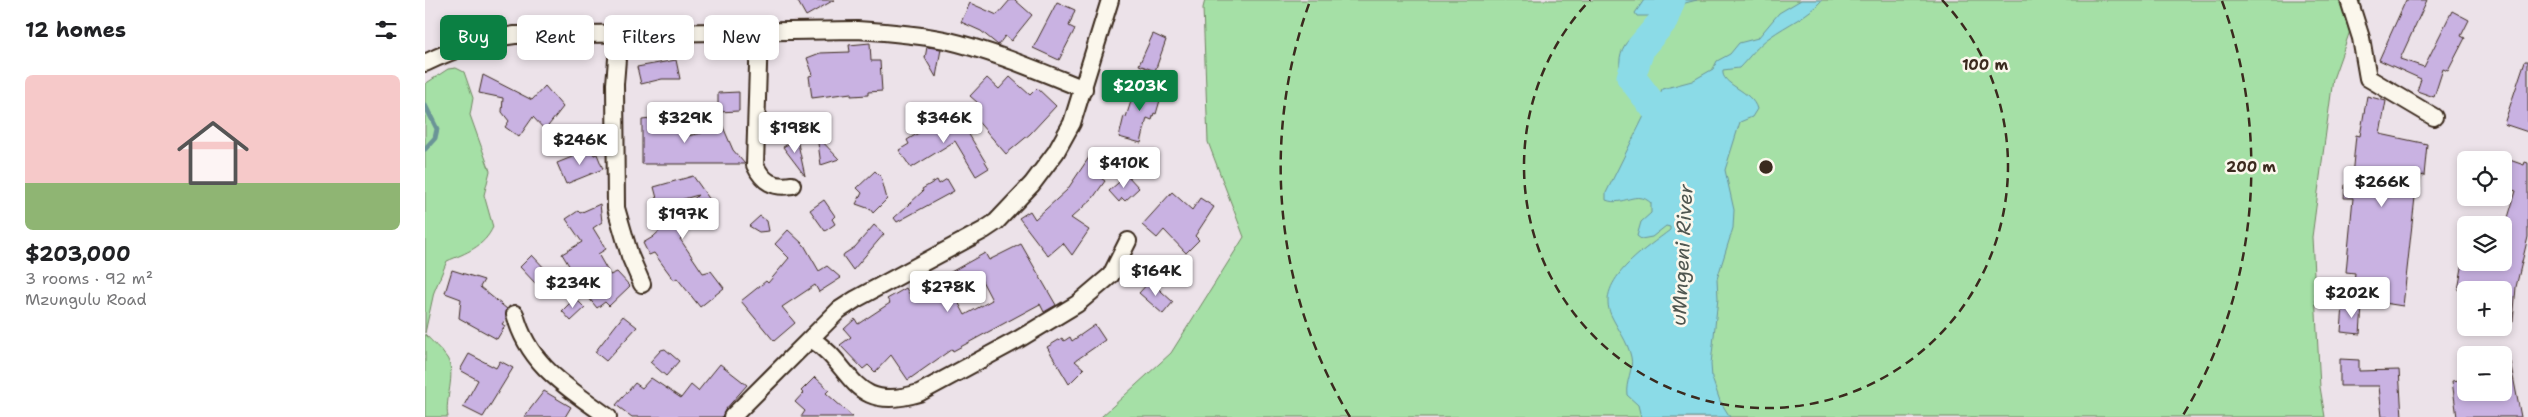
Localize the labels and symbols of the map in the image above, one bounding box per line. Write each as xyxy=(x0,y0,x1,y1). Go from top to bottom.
text: 100 m xyxy=(1962,55,2008,75)
pin: $203K xyxy=(1105,70,1175,112)
pin: $329K xyxy=(650,102,720,144)
pin: $346K xyxy=(909,102,979,144)
pin: $198K xyxy=(760,112,830,154)
pin: $246K xyxy=(545,124,615,166)
pin: $410K xyxy=(1089,146,1159,189)
text: 200 m xyxy=(2226,157,2276,177)
centre of rings xyxy=(1757,158,1775,176)
pin: $266K xyxy=(2347,166,2417,208)
water label: uMngeni River xyxy=(1665,183,1699,327)
pin: $197K xyxy=(648,198,718,240)
pin: $164K xyxy=(1121,254,1191,297)
pin: $234K xyxy=(538,266,608,309)
pin: $278K xyxy=(913,270,983,313)
pin: $202K xyxy=(2317,276,2387,319)

